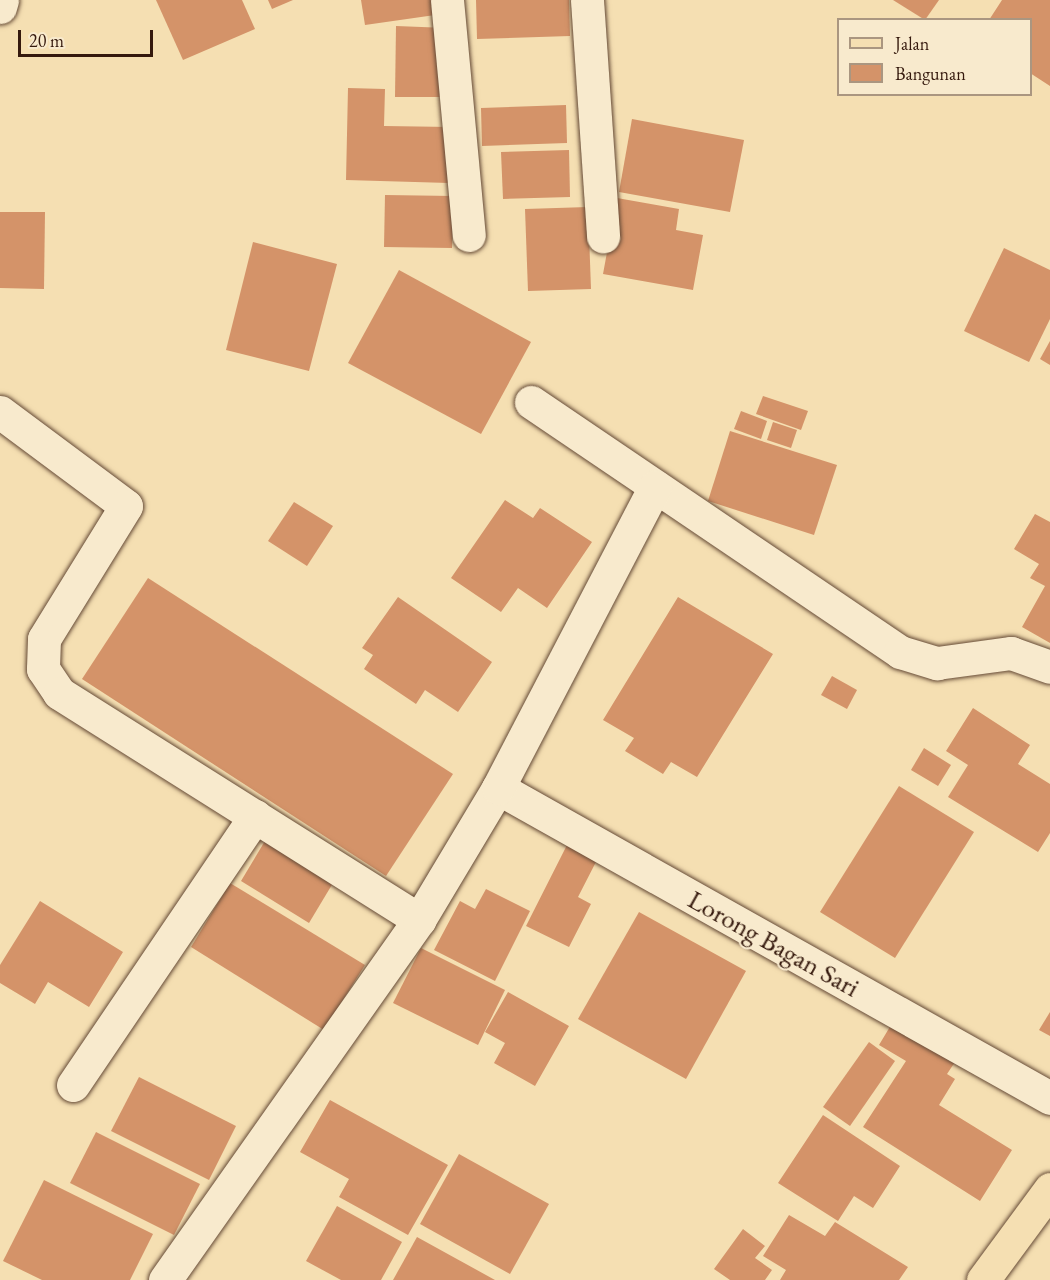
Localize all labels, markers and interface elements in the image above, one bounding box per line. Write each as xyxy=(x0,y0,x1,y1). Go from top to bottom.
scale bar xyxy=(21,18,156,56)
legend xyxy=(837,18,1032,96)
text: 20 m xyxy=(29,29,64,52)
text: Jalan xyxy=(895,32,929,55)
text: Bangunan xyxy=(895,62,966,85)
street label: Lorong Bagan Sari xyxy=(683,883,865,1003)

